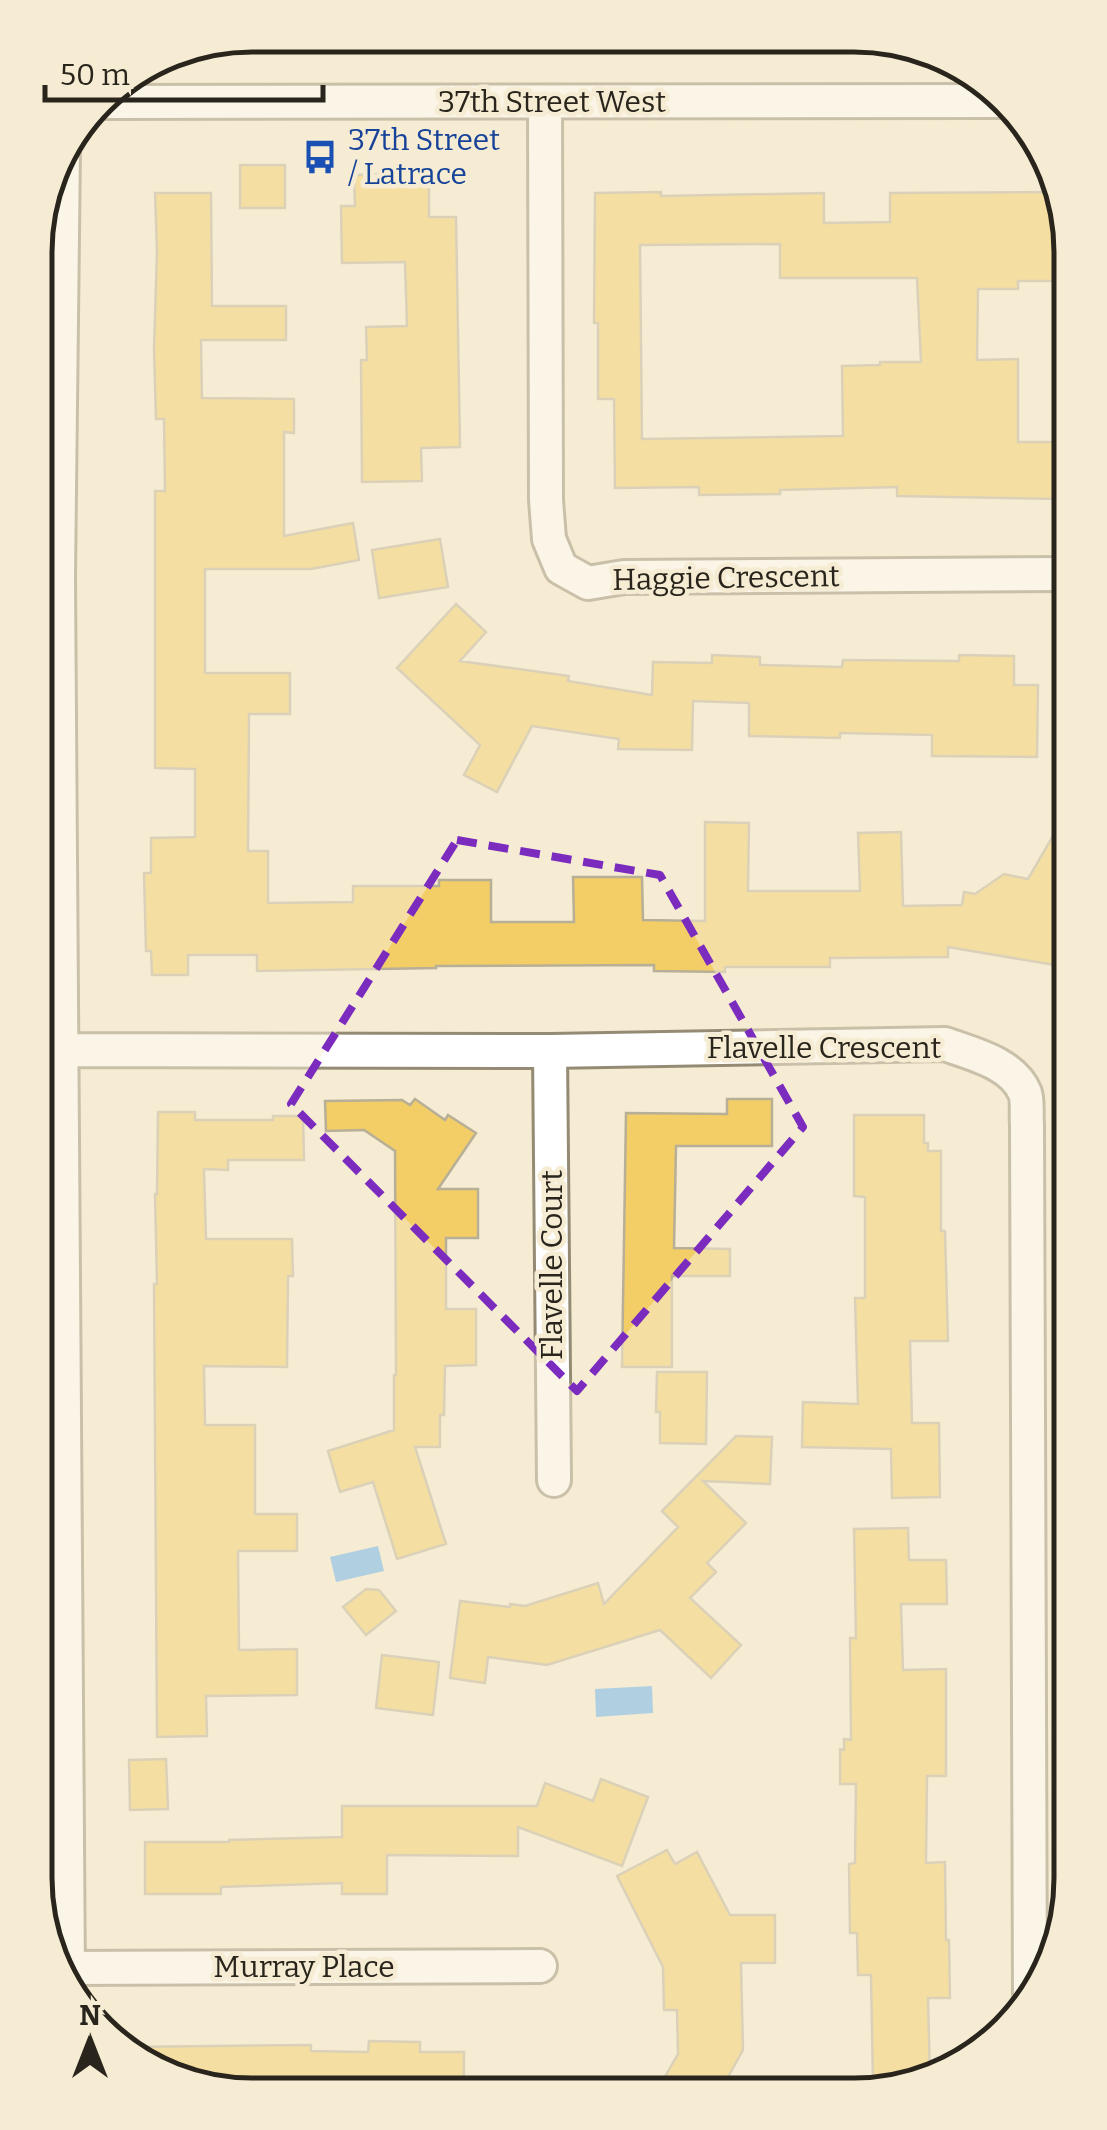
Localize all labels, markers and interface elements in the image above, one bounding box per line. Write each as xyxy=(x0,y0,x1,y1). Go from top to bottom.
scale bar xyxy=(45,40,322,102)
text: 50 m xyxy=(60,57,130,93)
street label: 37th Street West xyxy=(438,84,666,120)
place label: 37th Street / Latrace xyxy=(348,122,500,192)
bus stop icon: 37th Street / Latrace xyxy=(301,138,339,176)
street label: Haggie Crescent xyxy=(612,558,840,598)
street label: Flavelle Crescent xyxy=(707,1030,941,1066)
street label: Flavelle Court xyxy=(534,1170,570,1360)
street label: Murray Place xyxy=(213,1949,395,1985)
north arrow xyxy=(40,1990,140,2090)
text: N xyxy=(79,1999,101,2032)

